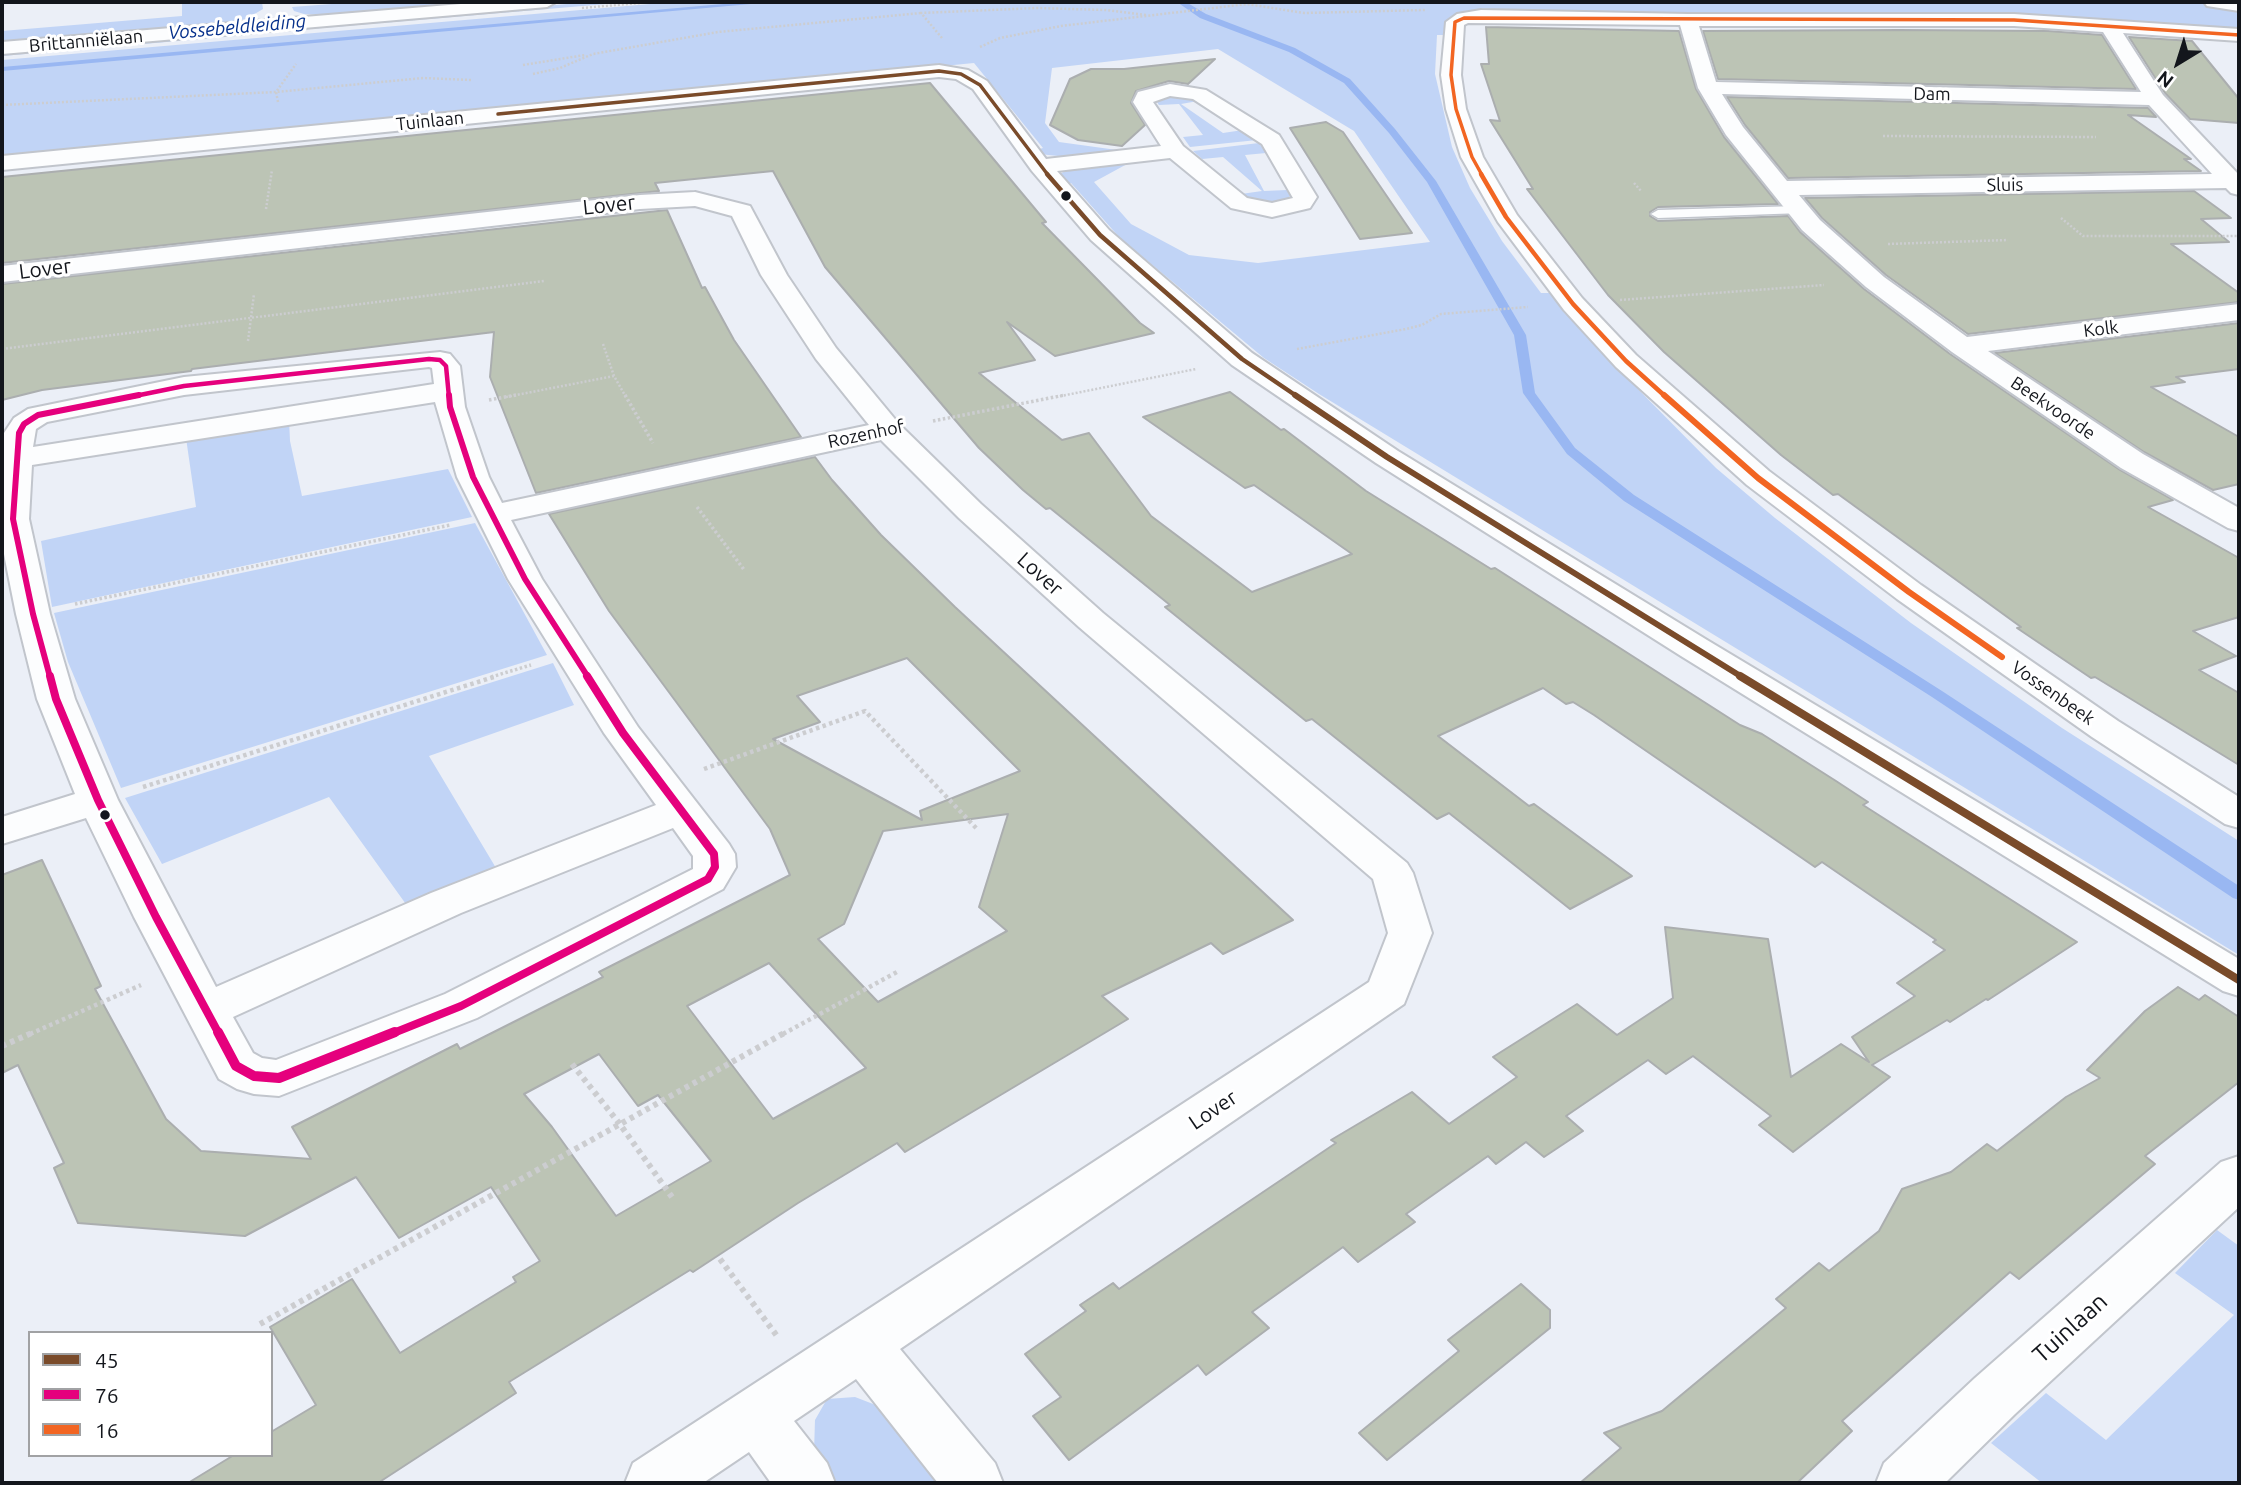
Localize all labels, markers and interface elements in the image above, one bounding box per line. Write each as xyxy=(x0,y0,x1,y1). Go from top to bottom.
water label: Vossebeldleiding xyxy=(167,10,307,44)
street label: Brittanniëlaan xyxy=(28,25,144,57)
north arrow xyxy=(2143,28,2213,98)
text: N xyxy=(2153,67,2177,93)
street label: Dam xyxy=(1913,83,1951,105)
street label: Tuinlaan xyxy=(395,107,465,135)
street label: Sluis xyxy=(1987,174,2023,196)
unlabelled marker xyxy=(1059,189,1073,203)
street label: Lover xyxy=(581,190,637,220)
street label: Lover xyxy=(17,253,73,285)
street label: Kolk xyxy=(2082,316,2120,342)
street label: Beekvoorde xyxy=(2007,372,2099,444)
street label: Rozenhof xyxy=(826,415,906,453)
street label: Lover xyxy=(1012,547,1068,601)
street label: Vossenbeek xyxy=(2007,656,2099,730)
unlabelled marker xyxy=(98,808,112,822)
street label: Lover xyxy=(1184,1085,1242,1135)
street label: Tuinlaan xyxy=(2027,1287,2113,1369)
legend xyxy=(28,1331,273,1457)
text: 45 xyxy=(95,1348,119,1372)
text: 76 xyxy=(95,1383,119,1407)
text: 16 xyxy=(95,1418,119,1442)

